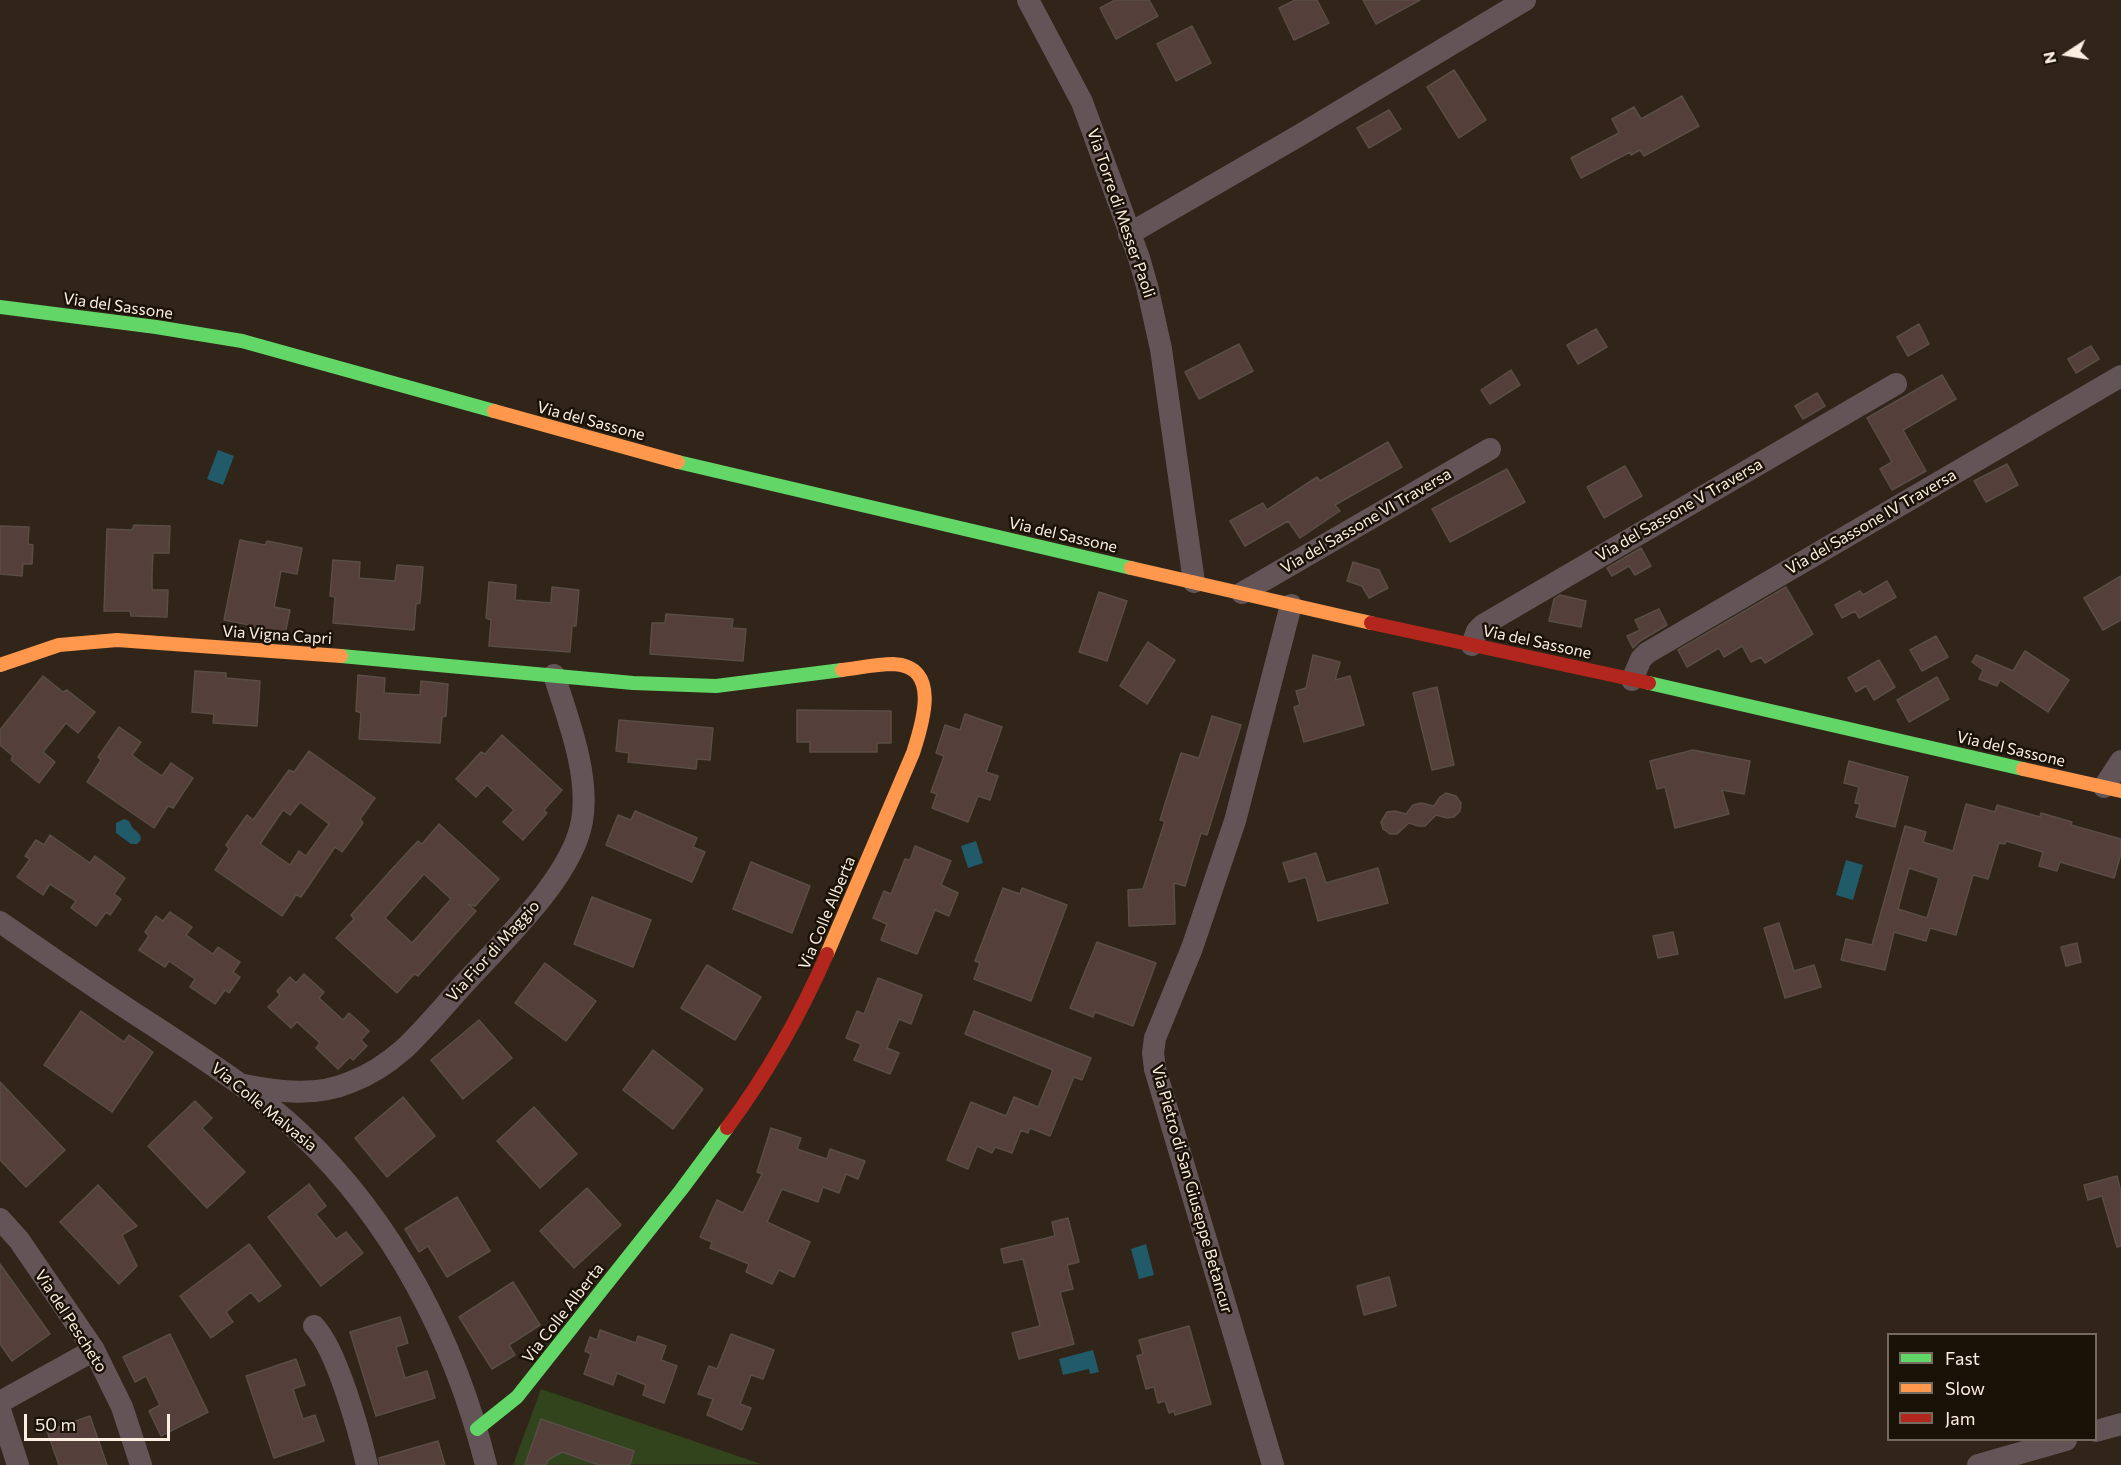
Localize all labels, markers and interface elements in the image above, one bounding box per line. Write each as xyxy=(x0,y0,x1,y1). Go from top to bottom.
north arrow xyxy=(2037,24,2097,84)
text: N xyxy=(2038,50,2059,66)
street label: Via Torre di Messer Paoli xyxy=(1083,126,1159,300)
street label: Via del Sassone xyxy=(62,289,174,323)
street label: Via del Sassone xyxy=(535,397,647,445)
street label: Via del Sassone V Traversa xyxy=(1592,454,1766,566)
street label: Via del Sassone VI Traversa xyxy=(1277,464,1455,578)
street label: Via del Sassone IV Traversa xyxy=(1782,465,1960,579)
street label: Via del Sassone xyxy=(1007,513,1119,557)
street label: Via del Sassone xyxy=(1481,621,1593,663)
street label: Via Vigna Capri xyxy=(221,622,333,648)
street label: Via del Sassone xyxy=(1955,727,2067,771)
street label: Via Colle Alberta xyxy=(795,854,859,972)
street label: Via Fior di Maggio xyxy=(442,896,544,1006)
street label: Via Colle Malvasia xyxy=(207,1058,321,1156)
street label: Via Pietro di San Giuseppe Betancur xyxy=(1147,1063,1237,1315)
street label: Via Colle Alberta xyxy=(518,1259,608,1367)
street label: Via del Pescheto xyxy=(31,1266,111,1376)
legend xyxy=(1887,1333,2097,1441)
text: Fast xyxy=(1945,1347,1980,1369)
text: Slow xyxy=(1945,1377,1985,1399)
scale bar xyxy=(27,1402,172,1440)
text: Jam xyxy=(1945,1407,1975,1429)
text: 50 m xyxy=(35,1413,76,1435)

